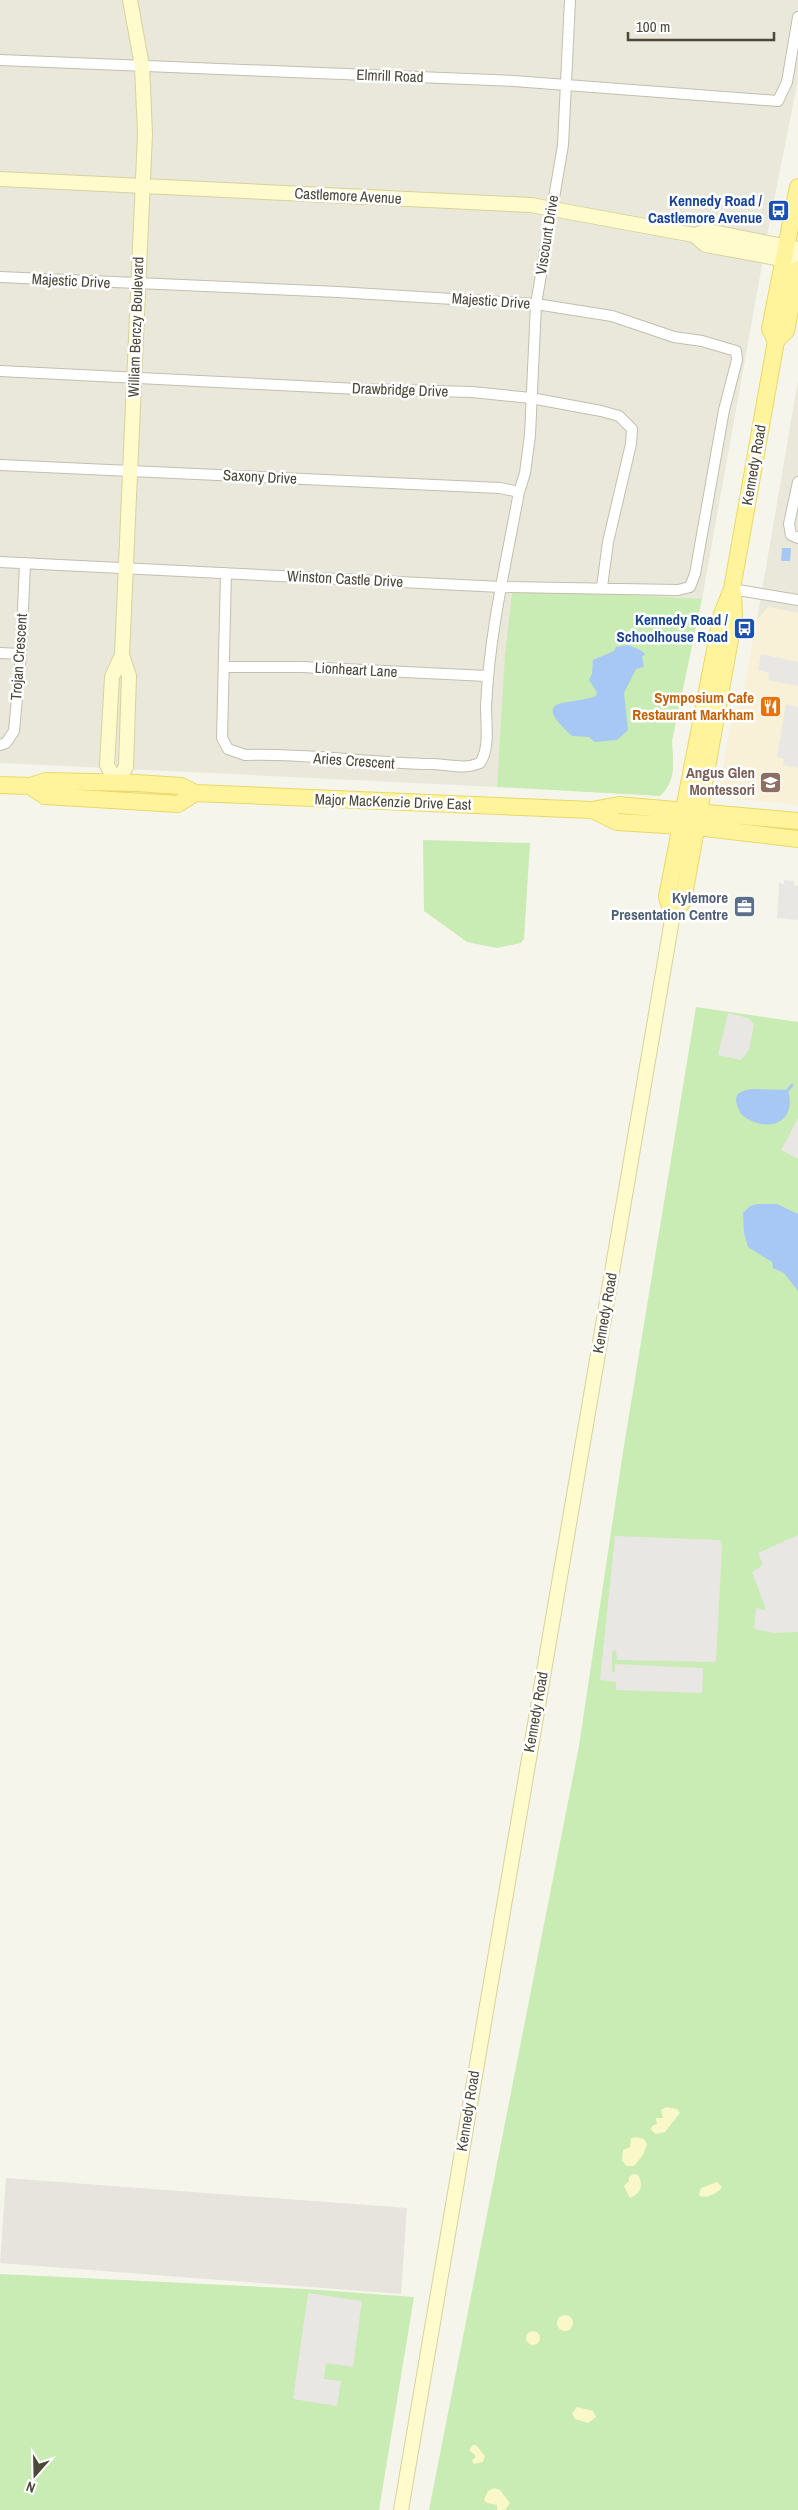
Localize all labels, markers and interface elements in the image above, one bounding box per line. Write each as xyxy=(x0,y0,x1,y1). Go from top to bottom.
scale bar xyxy=(628,10,774,42)
text: 100 m xyxy=(636,16,670,37)
street label: Elmrill Road xyxy=(356,64,424,87)
street label: Castlemore Avenue xyxy=(294,182,402,209)
place label: Kennedy Road / Castlemore Avenue xyxy=(648,190,763,228)
street label: Viscount Drive xyxy=(530,193,563,276)
bus stop icon: Kennedy Road / Castlemore Avenue xyxy=(766,198,790,222)
street label: William Berczy Boulevard xyxy=(123,256,148,398)
street label: Majestic Drive xyxy=(31,268,111,293)
street label: Majestic Drive xyxy=(451,287,531,314)
street label: Drawbridge Drive xyxy=(351,377,449,402)
street label: Kennedy Road xyxy=(736,423,771,507)
street label: Saxony Drive xyxy=(223,464,298,489)
street label: Winston Castle Drive xyxy=(286,565,404,592)
place label: Kennedy Road / Schoolhouse Road xyxy=(617,609,729,647)
street label: Trojan Crescent xyxy=(5,612,32,701)
bus stop icon: Kennedy Road / Schoolhouse Road xyxy=(732,617,756,641)
street label: Lionheart Lane xyxy=(314,657,398,682)
place label: Symposium Cafe Restaurant Markham xyxy=(632,687,754,725)
restaurant icon: Symposium Cafe Restaurant Markham xyxy=(758,695,782,719)
street label: Aries Crescent xyxy=(312,747,396,774)
place label: Angus Glen Montessori xyxy=(686,762,755,800)
school or university icon: Angus Glen Montessori xyxy=(759,770,783,794)
street label: Major MacKenzie Drive East xyxy=(314,788,472,815)
place label: Kylemore Presentation Centre xyxy=(611,887,728,925)
office icon: Kylemore Presentation Centre xyxy=(732,895,756,919)
street label: Kennedy Road xyxy=(587,1271,622,1355)
street label: Kennedy Road xyxy=(518,1670,553,1754)
street label: Kennedy Road xyxy=(451,2069,484,2153)
north arrow xyxy=(10,2450,60,2500)
text: N xyxy=(24,2477,38,2497)

